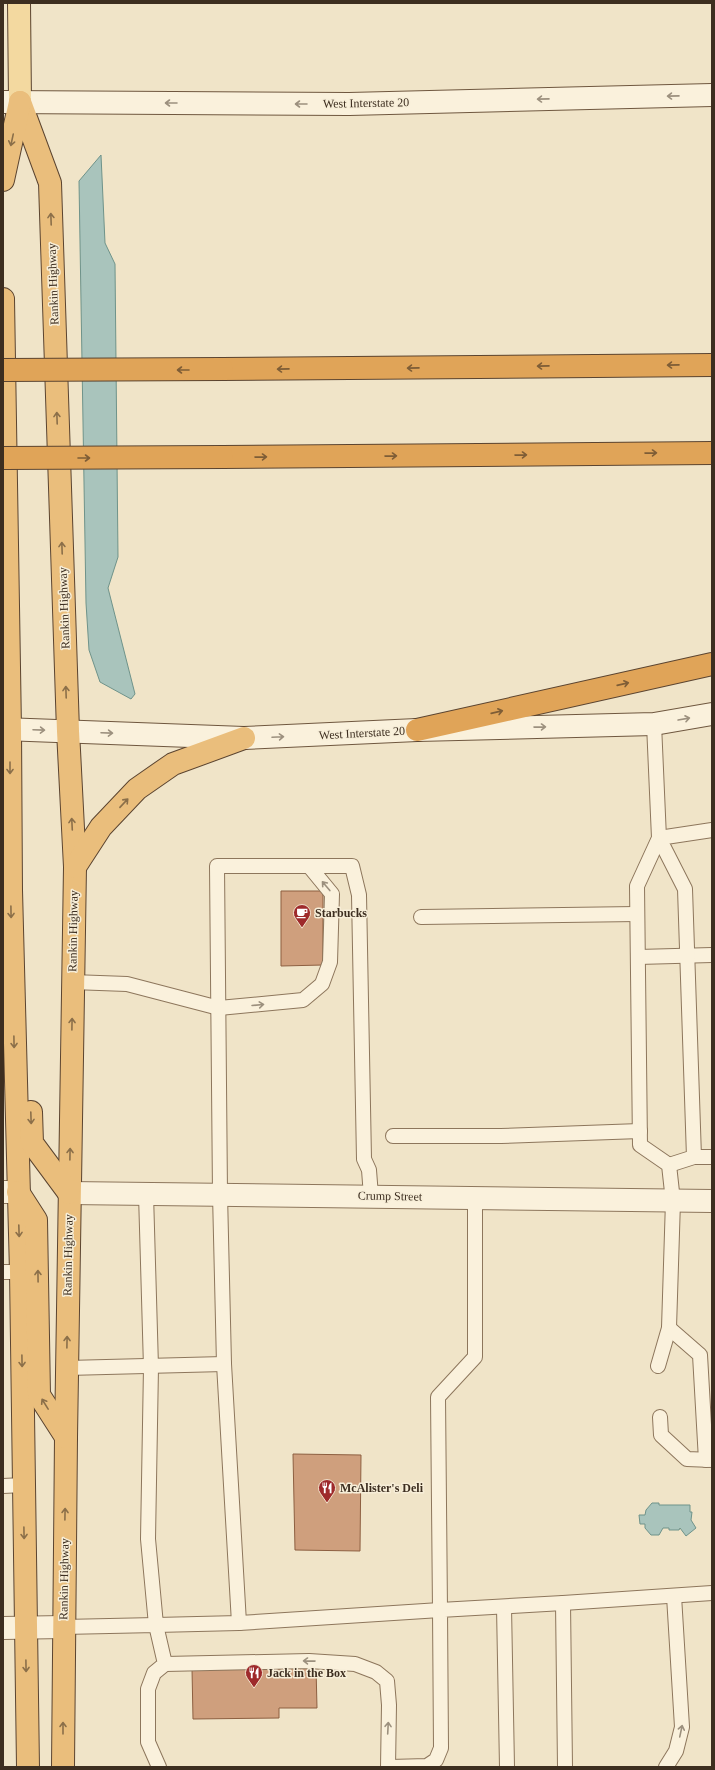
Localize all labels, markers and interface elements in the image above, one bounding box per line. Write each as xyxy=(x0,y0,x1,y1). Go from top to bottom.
one-way arrow xyxy=(667,92,680,100)
street label: West Interstate 20 xyxy=(323,95,409,111)
one-way arrow xyxy=(537,96,550,103)
one-way arrow xyxy=(165,99,178,107)
one-way arrow xyxy=(295,100,308,108)
one-way arrow xyxy=(7,133,15,146)
one-way arrow xyxy=(47,213,55,226)
street label: Rankin Highway xyxy=(45,243,61,325)
one-way arrow xyxy=(667,361,680,369)
one-way arrow xyxy=(537,362,550,370)
one-way arrow xyxy=(407,364,420,372)
one-way arrow xyxy=(277,365,290,373)
one-way arrow xyxy=(177,366,190,374)
one-way arrow xyxy=(54,412,61,425)
one-way arrow xyxy=(644,449,657,457)
one-way arrow xyxy=(514,451,527,458)
one-way arrow xyxy=(384,452,397,460)
one-way arrow xyxy=(254,453,267,461)
one-way arrow xyxy=(77,454,90,462)
one-way arrow xyxy=(58,542,65,555)
street label: Rankin Highway xyxy=(56,567,72,649)
one-way arrow xyxy=(617,679,630,687)
one-way arrow xyxy=(63,686,70,699)
one-way arrow xyxy=(490,708,503,716)
one-way arrow xyxy=(677,715,690,723)
one-way arrow xyxy=(533,723,546,730)
street label: West Interstate 20 xyxy=(319,724,405,742)
one-way arrow xyxy=(32,726,45,734)
one-way arrow xyxy=(100,729,113,737)
one-way arrow xyxy=(272,733,285,740)
one-way arrow xyxy=(7,761,14,774)
one-way arrow xyxy=(119,798,129,808)
one-way arrow xyxy=(69,818,76,831)
one-way arrow xyxy=(322,882,331,892)
street label: Rankin Highway xyxy=(65,890,81,972)
cafe icon: Starbucks xyxy=(292,903,312,928)
one-way arrow xyxy=(8,905,15,918)
place label: Starbucks xyxy=(315,906,367,920)
one-way arrow xyxy=(251,1001,264,1008)
one-way arrow xyxy=(68,1018,75,1031)
one-way arrow xyxy=(10,1035,18,1048)
one-way arrow xyxy=(27,1111,35,1124)
one-way arrow xyxy=(66,1148,73,1161)
street label: Crump Street xyxy=(358,1188,423,1204)
street label: Rankin Highway xyxy=(60,1214,76,1296)
one-way arrow xyxy=(15,1224,23,1237)
one-way arrow xyxy=(34,1270,41,1283)
one-way arrow xyxy=(63,1336,71,1349)
one-way arrow xyxy=(18,1354,26,1367)
one-way arrow xyxy=(40,1398,48,1410)
restaurant icon: McAlister's Deli xyxy=(317,1478,337,1503)
place label: McAlister's Deli xyxy=(340,1481,424,1495)
one-way arrow xyxy=(61,1508,69,1521)
one-way arrow xyxy=(20,1526,28,1539)
street label: Rankin Highway xyxy=(56,1538,72,1620)
one-way arrow xyxy=(303,1657,316,1665)
one-way arrow xyxy=(23,1659,30,1672)
restaurant icon: Jack in the Box xyxy=(244,1663,264,1688)
place label: Jack in the Box xyxy=(267,1666,346,1680)
one-way arrow xyxy=(59,1722,67,1735)
one-way arrow xyxy=(384,1722,392,1735)
one-way arrow xyxy=(677,1725,685,1738)

